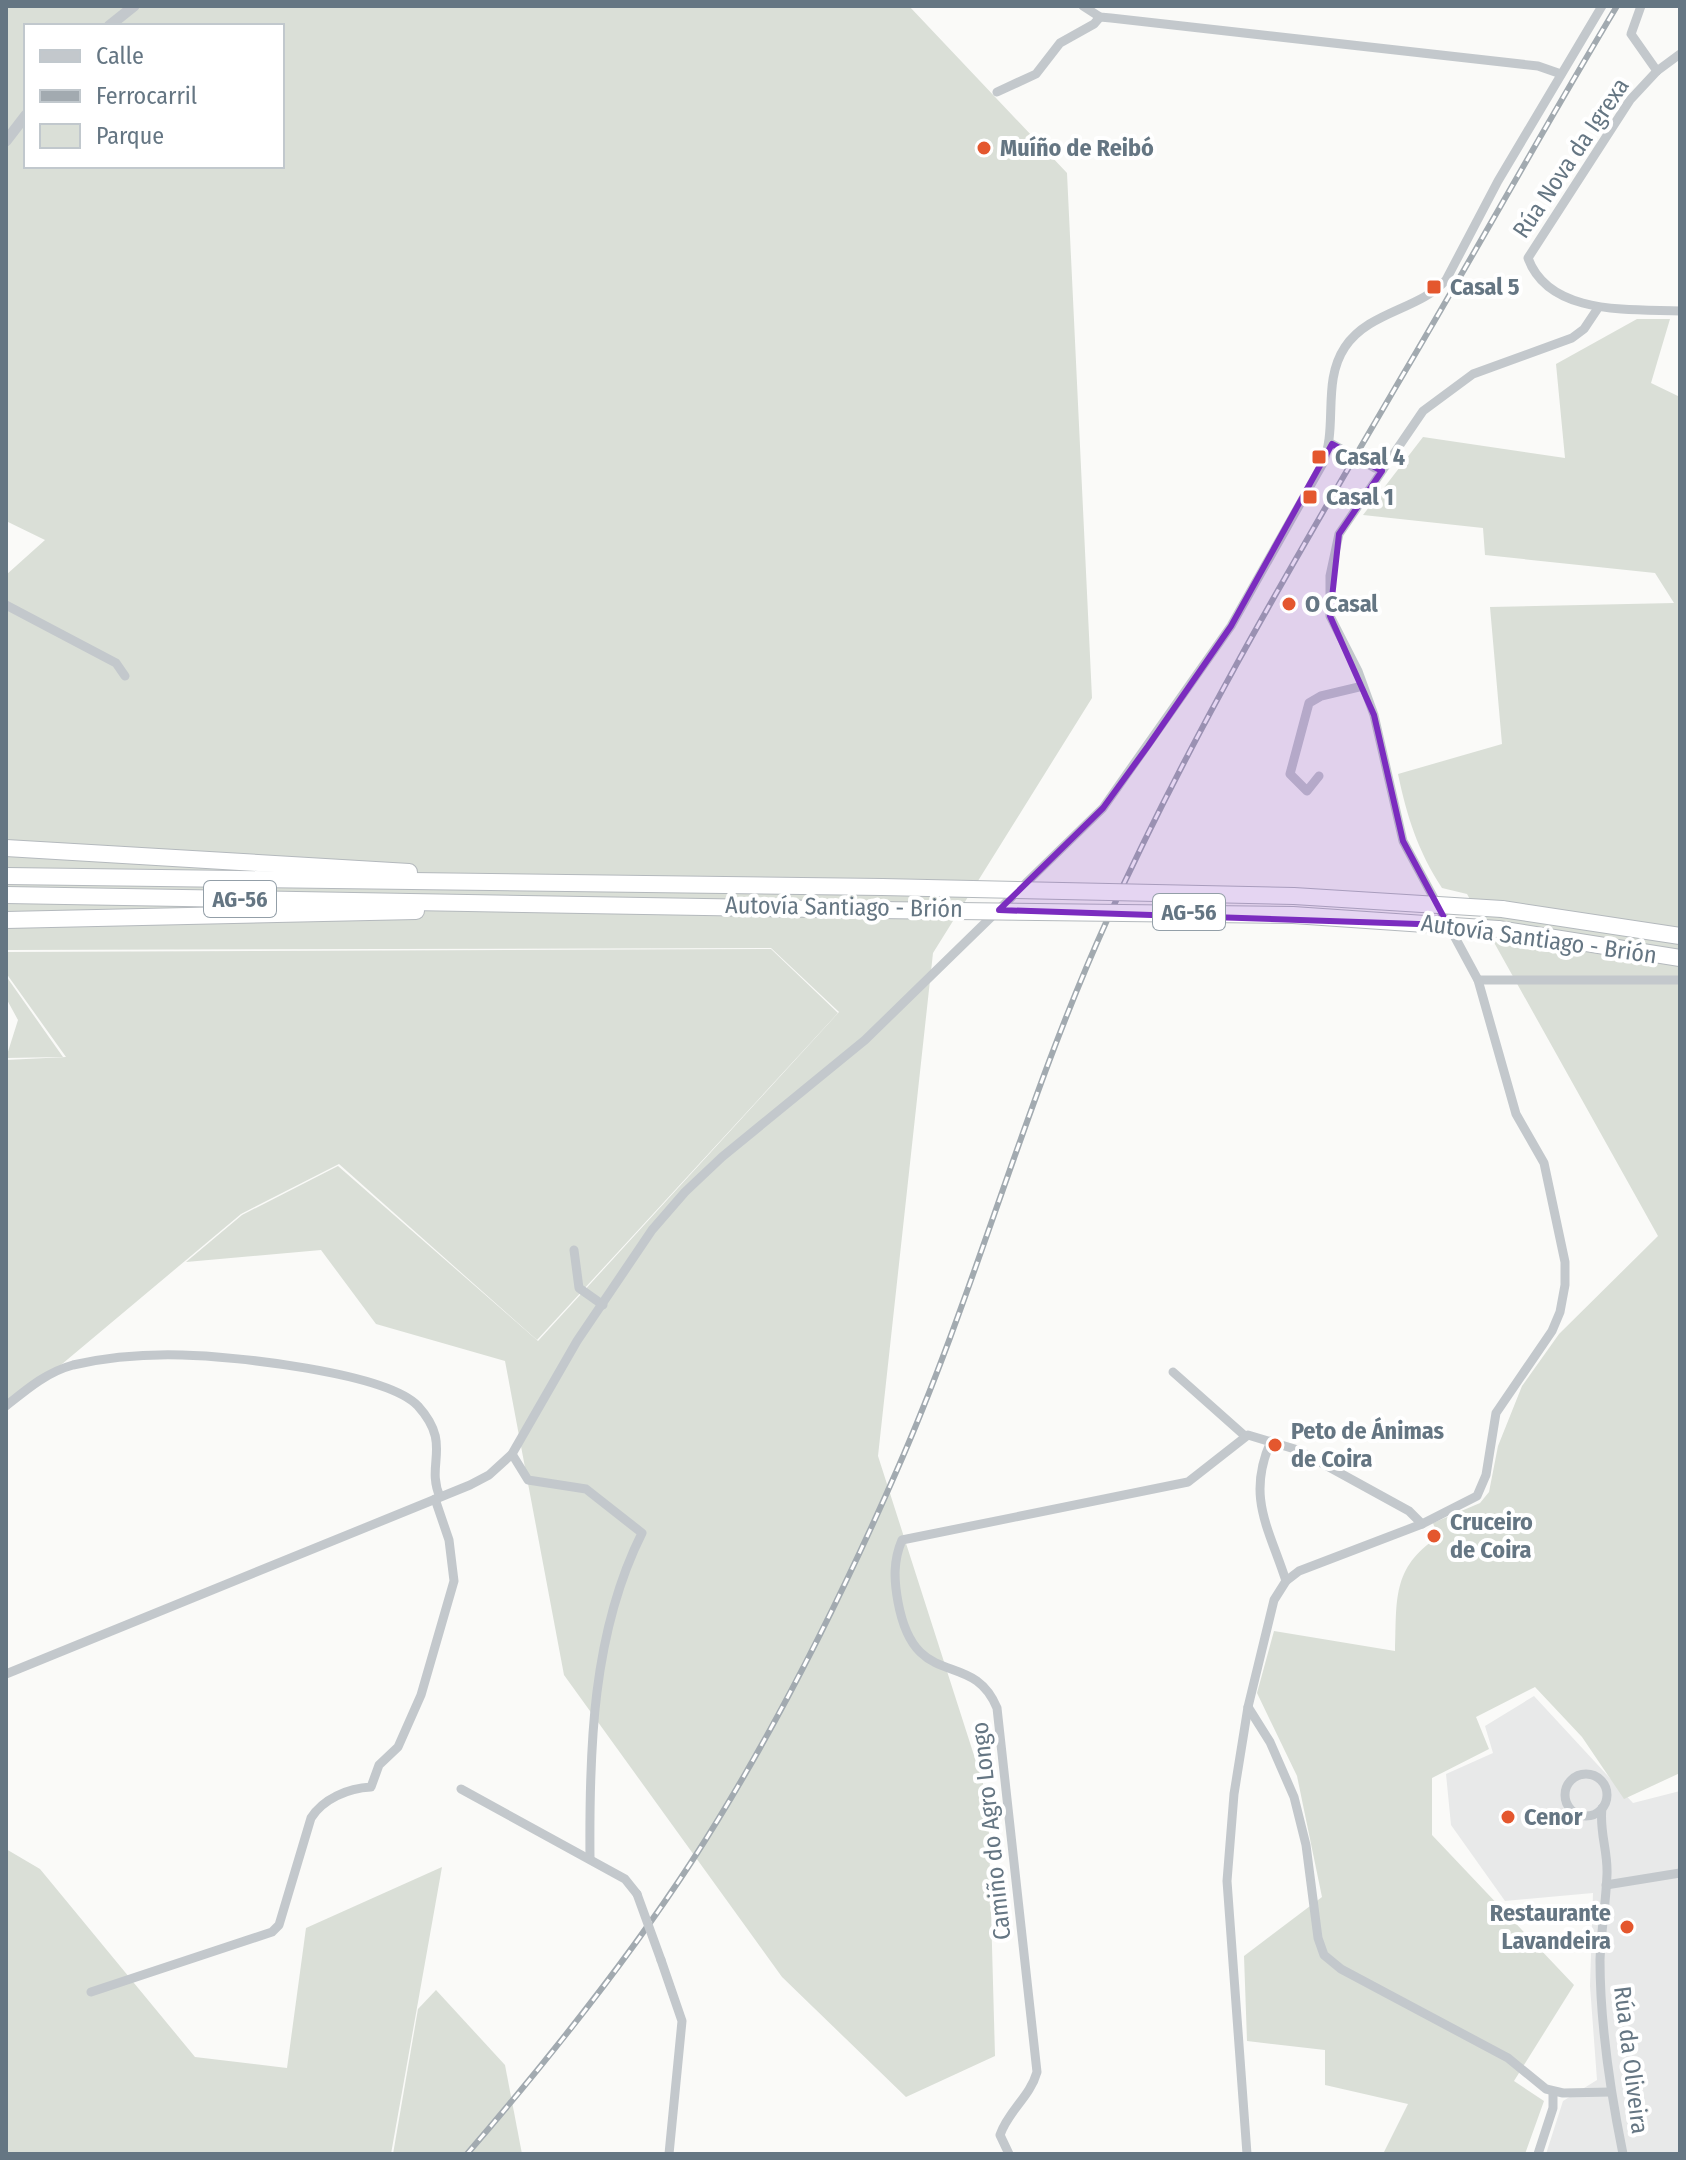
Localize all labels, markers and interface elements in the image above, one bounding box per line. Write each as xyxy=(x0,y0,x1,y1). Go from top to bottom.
legend xyxy=(24,24,284,168)
text: Calle xyxy=(96,42,144,70)
street label: Rúa Nova da Igrexa xyxy=(1507,73,1635,243)
text: Ferrocarril xyxy=(96,82,197,110)
text: Parque xyxy=(96,122,164,150)
place label: Muíño de Reibó xyxy=(1000,134,1154,162)
marker: Muíño de Reibó xyxy=(975,139,993,157)
place label: Casal 5 xyxy=(1450,273,1520,301)
marker: Casal 5 xyxy=(1425,278,1443,296)
place label: Casal 4 xyxy=(1335,443,1405,471)
marker: Casal 4 xyxy=(1310,448,1328,466)
place label: Casal 1 xyxy=(1326,483,1394,511)
marker: Casal 1 xyxy=(1301,488,1319,506)
place label: O Casal xyxy=(1305,590,1378,618)
marker: O Casal xyxy=(1280,595,1298,613)
road number: AG-56 xyxy=(204,881,276,917)
street label: Autovía Santiago - Brión xyxy=(725,891,963,923)
road number: AG-56 xyxy=(1153,894,1225,930)
street label: Autovía Santiago - Brión xyxy=(1419,909,1659,969)
place label: Peto de Ánimas de Coira xyxy=(1291,1416,1445,1473)
marker: Peto de Ánimas de Coira xyxy=(1266,1436,1284,1454)
place label: Cruceiro de Coira xyxy=(1450,1508,1533,1564)
marker: Cruceiro de Coira xyxy=(1425,1527,1443,1545)
street label: Camiño do Agro Longo xyxy=(966,1721,1016,1941)
place label: Cenor xyxy=(1524,1803,1583,1831)
marker: Cenor xyxy=(1499,1808,1517,1826)
place label: Restaurante Lavandeira xyxy=(1490,1899,1611,1955)
marker: Restaurante Lavandeira xyxy=(1618,1918,1636,1936)
street label: Rúa da Oliveira xyxy=(1608,1985,1654,2135)

